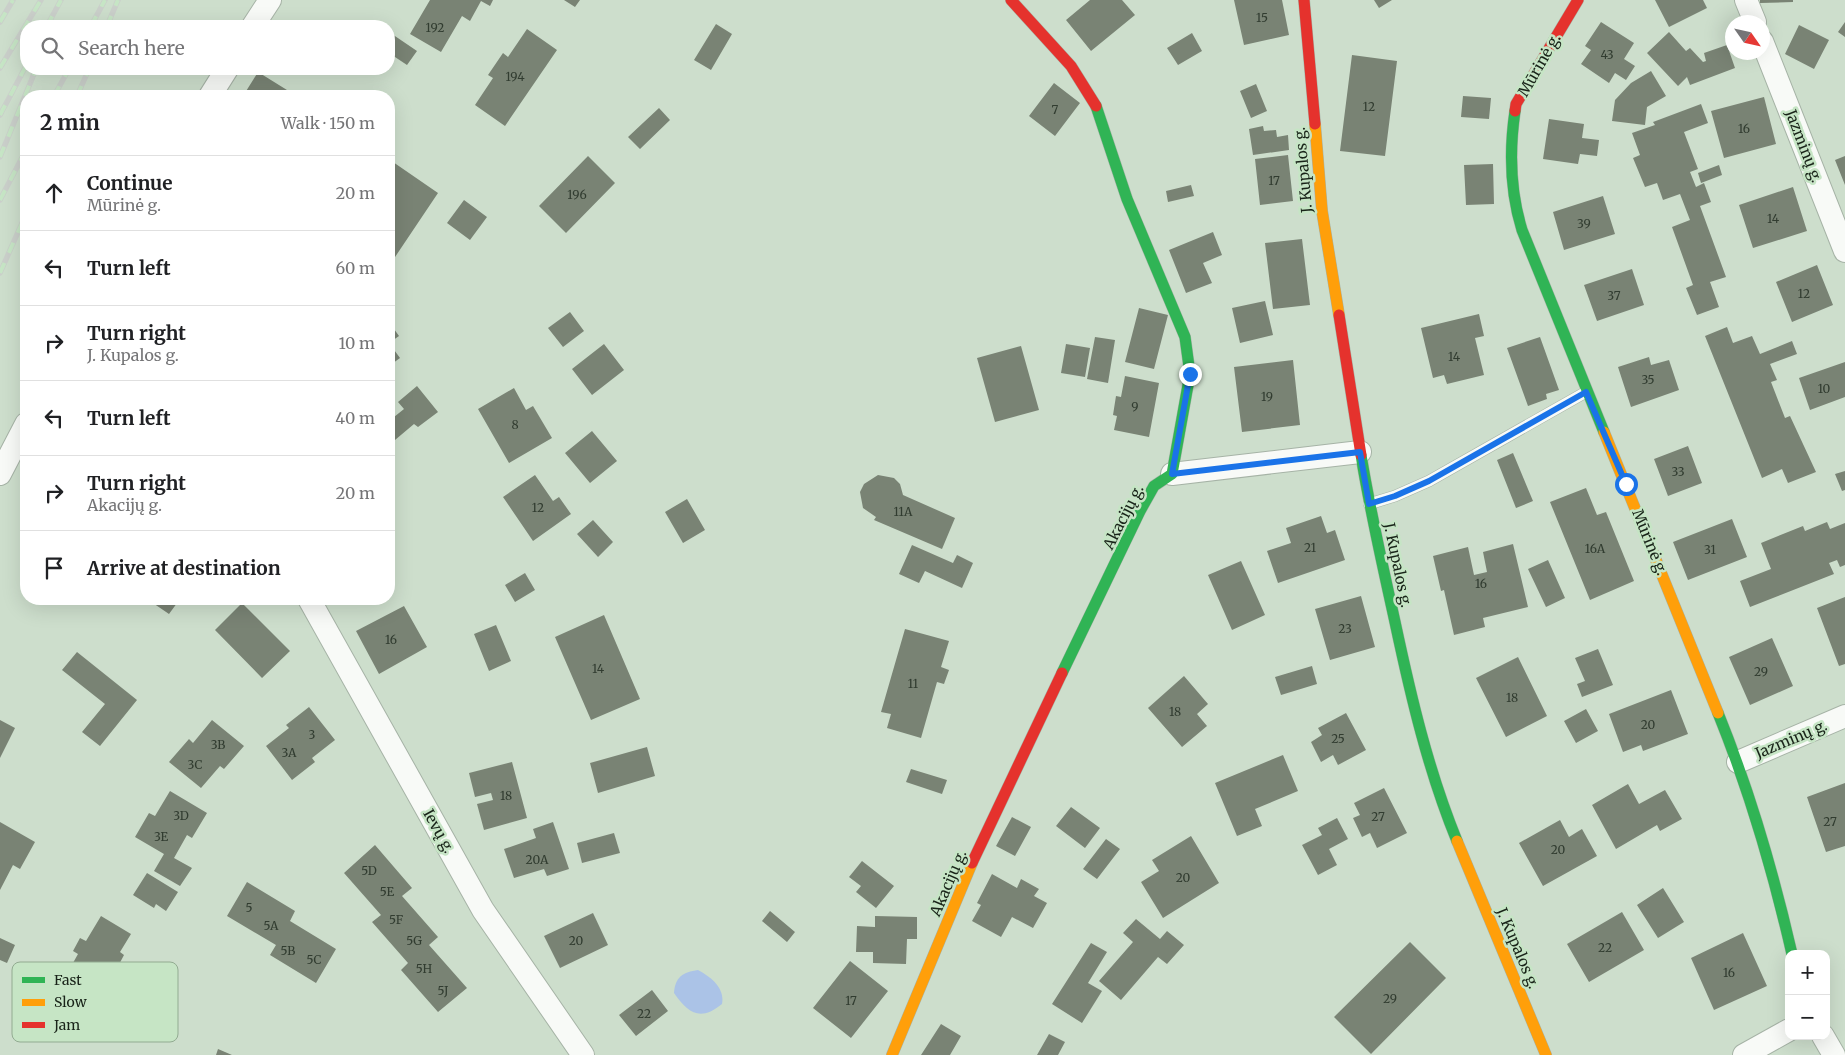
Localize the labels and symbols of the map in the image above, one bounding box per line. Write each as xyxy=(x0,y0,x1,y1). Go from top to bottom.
house number: 15 xyxy=(1256,10,1268,25)
north arrow xyxy=(1725,15,1770,60)
house number: 192 xyxy=(426,20,444,35)
street label: Mūrinė g. xyxy=(1513,30,1565,100)
house number: 43 xyxy=(1600,47,1614,62)
house number: 194 xyxy=(505,69,525,84)
house number: 12 xyxy=(1363,99,1375,114)
house number: 7 xyxy=(1052,102,1059,117)
street label: Jazminų g. xyxy=(1781,106,1827,185)
house number: 16 xyxy=(1738,121,1750,136)
street label: J. Kupalos g. xyxy=(1290,126,1316,215)
house number: 17 xyxy=(1268,173,1280,188)
house number: 196 xyxy=(567,187,587,202)
house number: 14 xyxy=(1767,211,1780,226)
house number: 39 xyxy=(1577,216,1591,231)
house number: 12 xyxy=(1798,286,1810,301)
house number: 37 xyxy=(1607,288,1621,303)
house number: 14 xyxy=(1448,349,1461,364)
route end xyxy=(1179,363,1202,386)
house number: 35 xyxy=(1641,372,1655,387)
house number: 10 xyxy=(1818,381,1831,396)
house number: 19 xyxy=(1261,389,1273,404)
house number: 9 xyxy=(1131,399,1139,414)
house number: 8 xyxy=(511,417,519,432)
house number: 33 xyxy=(1671,464,1685,479)
route start xyxy=(1615,473,1638,496)
street label: Akacijų g. xyxy=(1098,481,1147,554)
house number: 12 xyxy=(532,500,544,515)
house number: 11A xyxy=(893,504,913,519)
street label: Mūrinė g. xyxy=(1628,506,1672,578)
street label: J. Kupalos g. xyxy=(1380,520,1416,609)
house number: 21 xyxy=(1304,540,1317,555)
house number: 16A xyxy=(1585,541,1606,556)
house number: 31 xyxy=(1704,542,1716,557)
house number: 16 xyxy=(1475,576,1487,591)
house number: 23 xyxy=(1338,621,1352,636)
house number: 16 xyxy=(385,632,397,647)
house number: 14 xyxy=(592,661,605,676)
house number: 29 xyxy=(1754,664,1768,679)
house number: 11 xyxy=(908,676,919,691)
house number: 18 xyxy=(1506,690,1518,705)
house number: 18 xyxy=(1169,704,1181,719)
street label: Jazminų g. xyxy=(1751,715,1830,763)
house number: 20 xyxy=(1641,717,1656,732)
house number: 3 xyxy=(309,727,316,742)
house number: 25 xyxy=(1331,731,1345,746)
house number: 3B xyxy=(211,737,225,752)
house number: 3A xyxy=(281,745,297,760)
house number: 3C xyxy=(188,757,203,772)
house number: 18 xyxy=(500,788,512,803)
street label: Ievų g. xyxy=(419,806,459,856)
house number: 3D xyxy=(173,808,189,823)
house number: 27 xyxy=(1371,809,1385,824)
house number: 27 xyxy=(1823,814,1837,829)
house number: 3E xyxy=(154,829,168,844)
house number: 20 xyxy=(1551,842,1566,857)
street label: Akacijų g. xyxy=(925,847,970,920)
house number: 20A xyxy=(526,852,549,867)
house number: 5D xyxy=(361,863,377,878)
house number: 20 xyxy=(1176,870,1191,885)
house number: 5E xyxy=(380,884,395,899)
house number: 5 xyxy=(245,900,253,915)
street label: J. Kupalos g. xyxy=(1492,904,1544,991)
house number: 5F xyxy=(389,912,404,927)
house number: 5A xyxy=(263,918,279,933)
house number: 5G xyxy=(406,933,422,948)
house number: 20 xyxy=(569,933,584,948)
house number: 22 xyxy=(1598,940,1612,955)
house number: 5B xyxy=(281,943,295,958)
house number: 5C xyxy=(307,952,322,967)
house number: 5H xyxy=(416,961,433,976)
legend xyxy=(12,962,178,1042)
house number: 16 xyxy=(1723,965,1735,980)
text: Fast xyxy=(54,971,82,989)
house number: 5J xyxy=(437,983,449,998)
house number: 29 xyxy=(1383,991,1397,1006)
text: Slow xyxy=(54,993,87,1011)
house number: 17 xyxy=(845,993,857,1008)
house number: 22 xyxy=(637,1006,651,1021)
text: Jam xyxy=(53,1016,80,1034)

